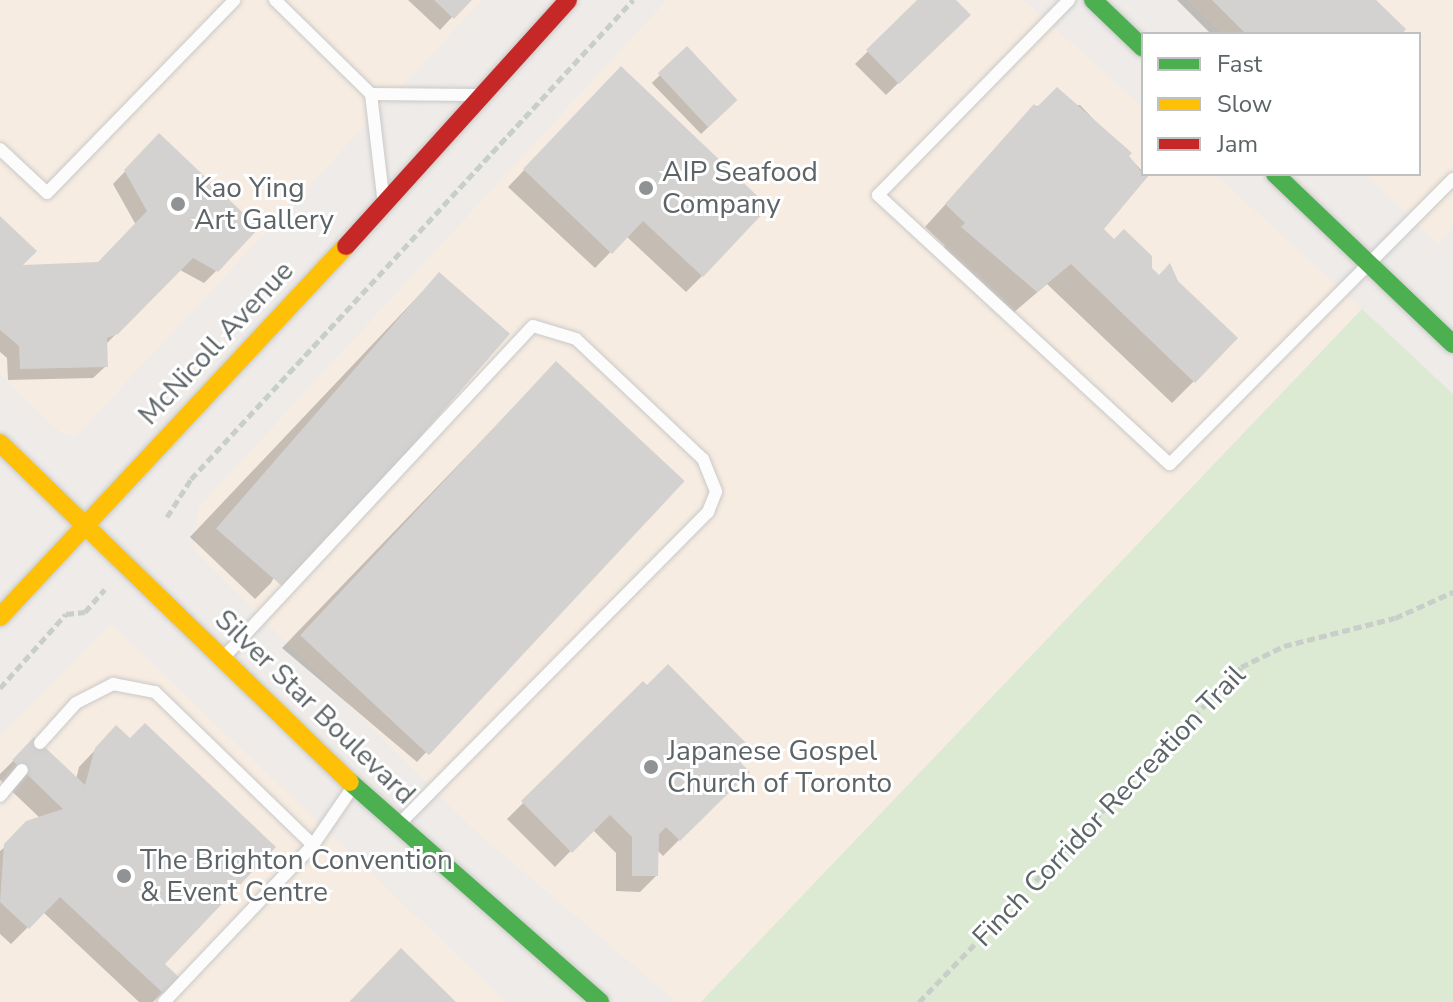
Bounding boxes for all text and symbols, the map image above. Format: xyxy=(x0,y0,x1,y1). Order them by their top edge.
legend xyxy=(1141,32,1421,176)
text: Fast xyxy=(1217,48,1262,80)
text: Slow xyxy=(1217,88,1272,120)
text: Jam xyxy=(1217,128,1258,160)
place label: AIP Seafood Company xyxy=(662,155,818,221)
place label: Kao Ying Art Gallery xyxy=(194,171,334,237)
marker: AIP Seafood Company xyxy=(637,179,655,197)
marker: Kao Ying Art Gallery xyxy=(169,195,187,213)
street label: McNicoll Avenue xyxy=(132,254,300,432)
street label: Silver Star Boulevard xyxy=(208,603,422,811)
street label: Finch Corridor Recreation Trail xyxy=(966,658,1252,954)
place label: Japanese Gospel Church of Toronto xyxy=(667,734,892,800)
marker: Japanese Gospel Church of Toronto xyxy=(642,758,660,776)
place label: The Brighton Convention & Event Centre xyxy=(140,843,453,909)
marker: The Brighton Convention & Event Centre xyxy=(115,867,133,885)

